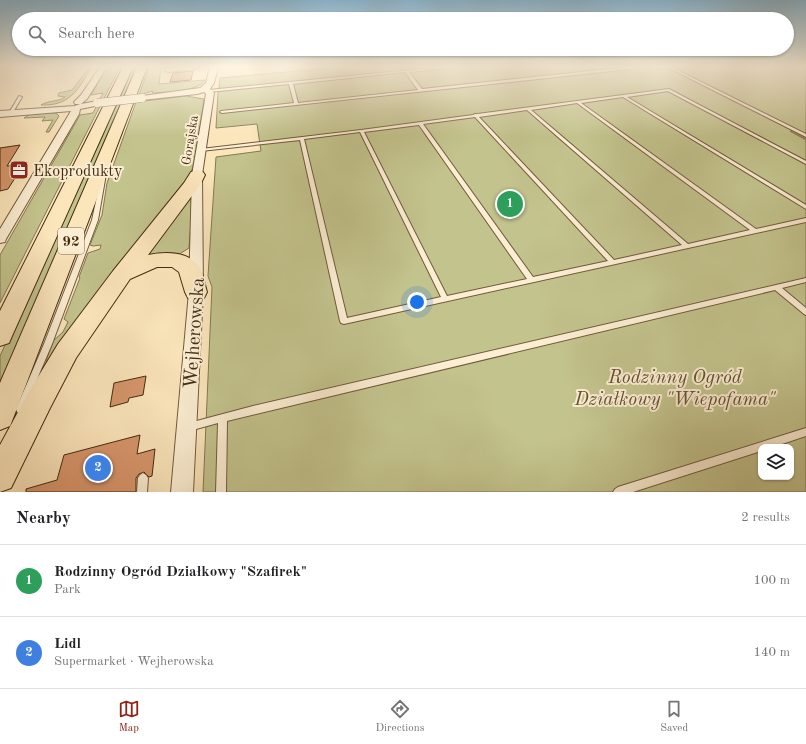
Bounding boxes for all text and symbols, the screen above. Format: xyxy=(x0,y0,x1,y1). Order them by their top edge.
search box xyxy=(12,12,794,56)
icon: search xyxy=(26,23,48,45)
text: Search here xyxy=(58,27,135,42)
street label: Gorajska xyxy=(180,114,201,166)
office icon: Ekoprodukty xyxy=(8,159,30,181)
place label: Ekoprodukty xyxy=(33,164,123,180)
pin: 1 xyxy=(497,189,523,219)
road number: 92 xyxy=(58,228,84,254)
street label: Wejherowska xyxy=(182,276,209,389)
your location xyxy=(407,292,427,312)
park label: Rodzinny Ogród Działkowy "Wiepofama" xyxy=(573,369,776,410)
map controls xyxy=(758,444,794,480)
button: layers xyxy=(758,444,794,480)
pin: 2 xyxy=(85,453,111,483)
text: Nearby xyxy=(16,510,71,527)
text: 2 results xyxy=(741,511,790,524)
text: Rodzinny Ogród Działkowy "Szafirek" xyxy=(54,565,307,580)
text: 1 xyxy=(25,574,33,587)
text: 100 m xyxy=(753,574,790,587)
text: Park xyxy=(54,583,81,596)
text: Lidl xyxy=(54,637,81,652)
text: 2 xyxy=(25,646,33,659)
text: 140 m xyxy=(753,646,790,659)
text: Supermarket · Wejherowska xyxy=(54,655,214,668)
tab: Map xyxy=(118,698,140,736)
tab: Directions xyxy=(376,698,424,736)
tab: Saved xyxy=(660,698,688,736)

